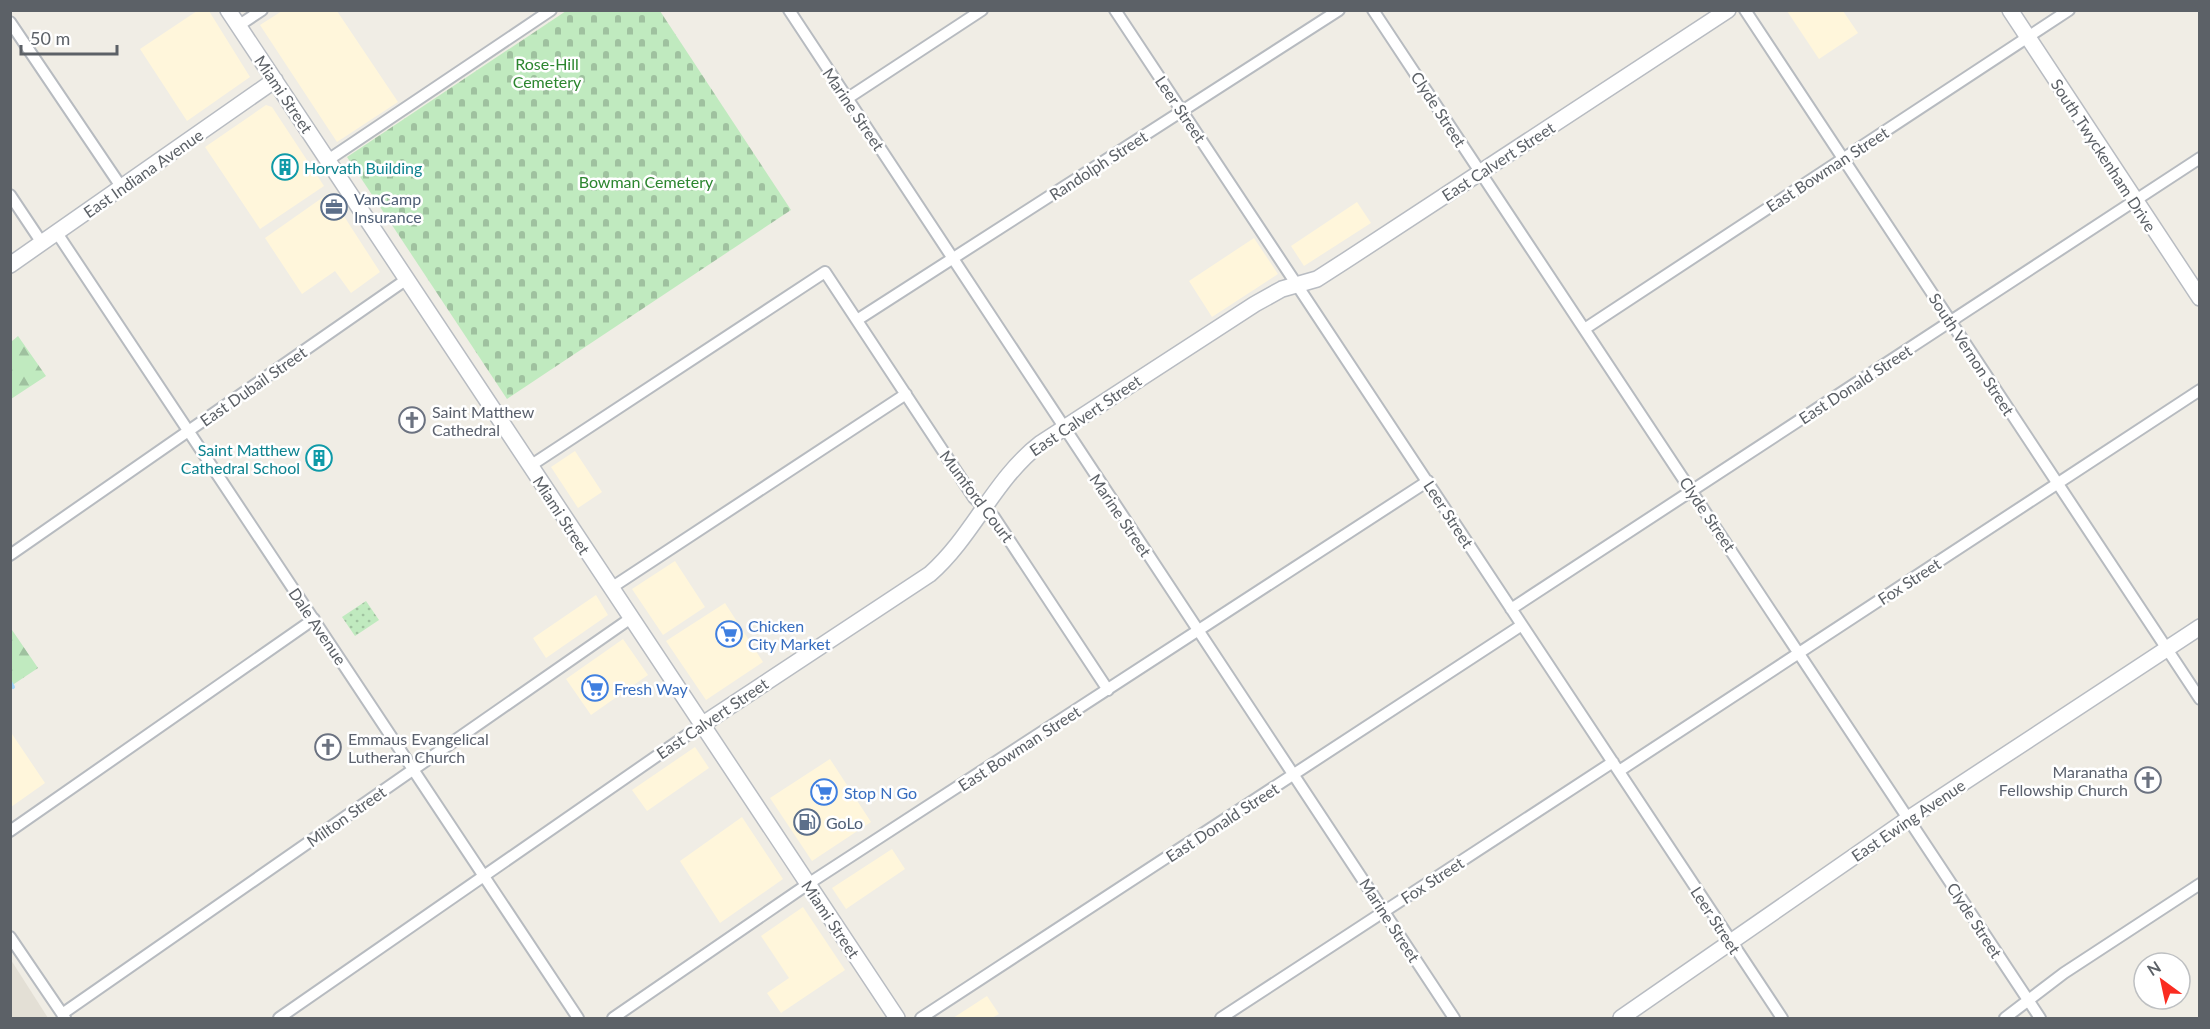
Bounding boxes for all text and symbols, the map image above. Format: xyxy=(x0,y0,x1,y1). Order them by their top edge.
scale bar xyxy=(21,18,117,56)
text: 50 m xyxy=(30,27,70,49)
street label: Miami Street xyxy=(251,51,317,137)
park label: Rose-Hill Cemetery xyxy=(513,54,582,91)
street label: Marine Street xyxy=(819,64,889,154)
street label: Clyde Street xyxy=(1408,68,1471,151)
street label: Leer Street xyxy=(1152,72,1210,146)
street label: South Twyckenham Drive xyxy=(2047,75,2161,235)
street label: East Calvert Street xyxy=(1438,117,1558,205)
street label: East Bowman Street xyxy=(1762,122,1892,216)
street label: East Indiana Avenue xyxy=(80,125,206,221)
street label: Randolph Street xyxy=(1046,126,1151,204)
building icon: Horvath Building xyxy=(270,152,300,182)
place label: Horvath Building xyxy=(304,158,422,177)
park label: Bowman Cemetery xyxy=(579,172,714,191)
place label: VanCamp Insurance xyxy=(354,189,422,226)
office icon: VanCamp Insurance xyxy=(319,192,349,222)
street label: South Vernon Street xyxy=(1925,289,2019,419)
street label: East Donald Street xyxy=(1795,340,1915,428)
street label: East Dubail Street xyxy=(196,342,310,430)
street label: East Calvert Street xyxy=(1026,370,1145,459)
place label: Saint Matthew Cathedral xyxy=(432,402,535,439)
church icon: Saint Matthew Cathedral xyxy=(397,405,427,435)
place label: Saint Matthew Cathedral School xyxy=(181,440,300,477)
building icon: Saint Matthew Cathedral School xyxy=(304,443,334,473)
street label: Mumford Court xyxy=(936,446,1018,546)
street label: Marine Street xyxy=(1086,470,1156,560)
street label: Miami Street xyxy=(530,472,595,558)
street label: Clyde Street xyxy=(1676,473,1740,555)
street label: Leer Street xyxy=(1420,477,1478,551)
street label: Fox Street xyxy=(1874,553,1944,608)
street label: Dale Avenue xyxy=(285,584,351,668)
place label: Chicken City Market xyxy=(748,616,831,653)
supermarket icon: Chicken City Market xyxy=(714,619,744,649)
supermarket icon: Fresh Way xyxy=(580,673,610,703)
street label: East Calvert Street xyxy=(653,673,772,762)
place label: Fresh Way xyxy=(614,679,688,698)
street label: East Bowman Street xyxy=(954,701,1084,795)
place label: Emmaus Evangelical Lutheran Church xyxy=(348,729,489,766)
church icon: Emmaus Evangelical Lutheran Church xyxy=(313,732,343,762)
place label: Maranatha Fellowship Church xyxy=(1999,762,2128,799)
church icon: Maranatha Fellowship Church xyxy=(2133,765,2163,795)
street label: East Ewing Avenue xyxy=(1848,775,1968,865)
supermarket icon: Stop N Go xyxy=(809,777,839,807)
street label: East Donald Street xyxy=(1162,778,1282,866)
street label: Milton Street xyxy=(303,782,389,850)
place label: Stop N Go xyxy=(844,783,917,802)
fuel station icon: GoLo xyxy=(792,807,822,837)
place label: GoLo xyxy=(826,813,863,832)
street label: Fox Street xyxy=(1397,852,1467,907)
street label: Marine Street xyxy=(1356,875,1424,966)
street label: Miami Street xyxy=(798,876,864,962)
street label: Clyde Street xyxy=(1944,879,2007,962)
street label: Leer Street xyxy=(1687,883,1745,957)
north arrow xyxy=(2132,951,2192,1011)
text: N xyxy=(2143,957,2164,979)

